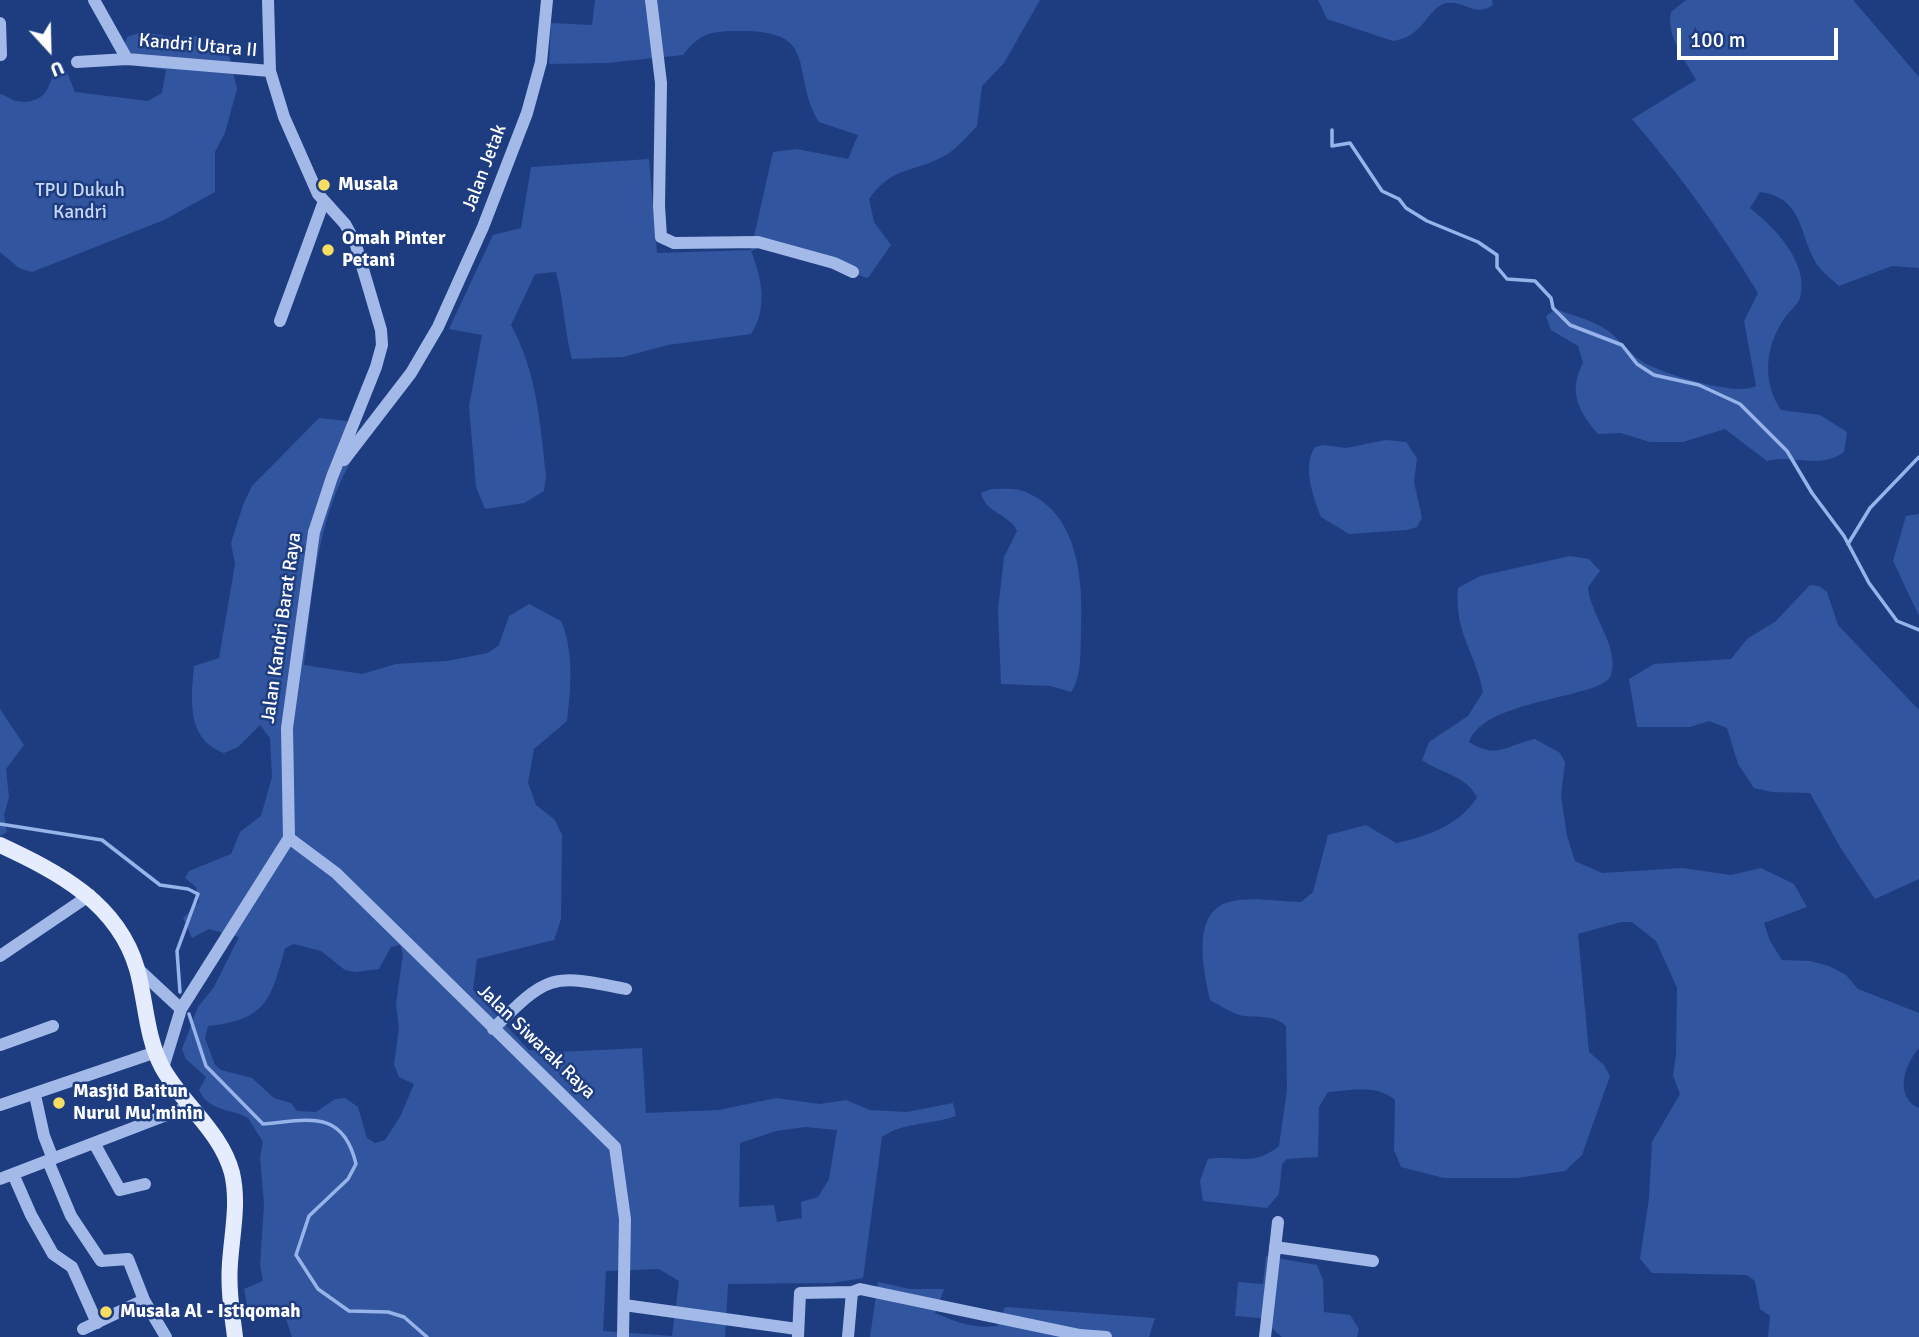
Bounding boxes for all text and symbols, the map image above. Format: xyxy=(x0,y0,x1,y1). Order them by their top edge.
north arrow xyxy=(14,14,84,84)
scale bar xyxy=(1681,14,1842,58)
text: 100 m xyxy=(1690,27,1745,53)
street label: Kandri Utara II xyxy=(138,29,258,63)
text: U xyxy=(46,55,67,82)
street label: Jalan Jetak xyxy=(458,121,512,215)
place label: Musala xyxy=(338,174,398,196)
marker: Musala xyxy=(316,177,332,193)
park label: TPU Dukuh Kandri xyxy=(35,180,125,224)
place label: Omah Pinter Petani xyxy=(342,228,445,272)
marker: Omah Pinter Petani xyxy=(320,242,336,258)
street label: Jalan Kandri Barat Raya xyxy=(257,531,307,725)
street label: Jalan Siwarak Raya xyxy=(472,980,600,1104)
place label: Masjid Baitun Nurul Mu'minin xyxy=(73,1081,203,1125)
marker: Masjid Baitun Nurul Mu'minin xyxy=(51,1095,67,1111)
place label: Musala Al - Istiqomah xyxy=(120,1301,301,1323)
marker: Musala Al - Istiqomah xyxy=(98,1304,114,1320)

